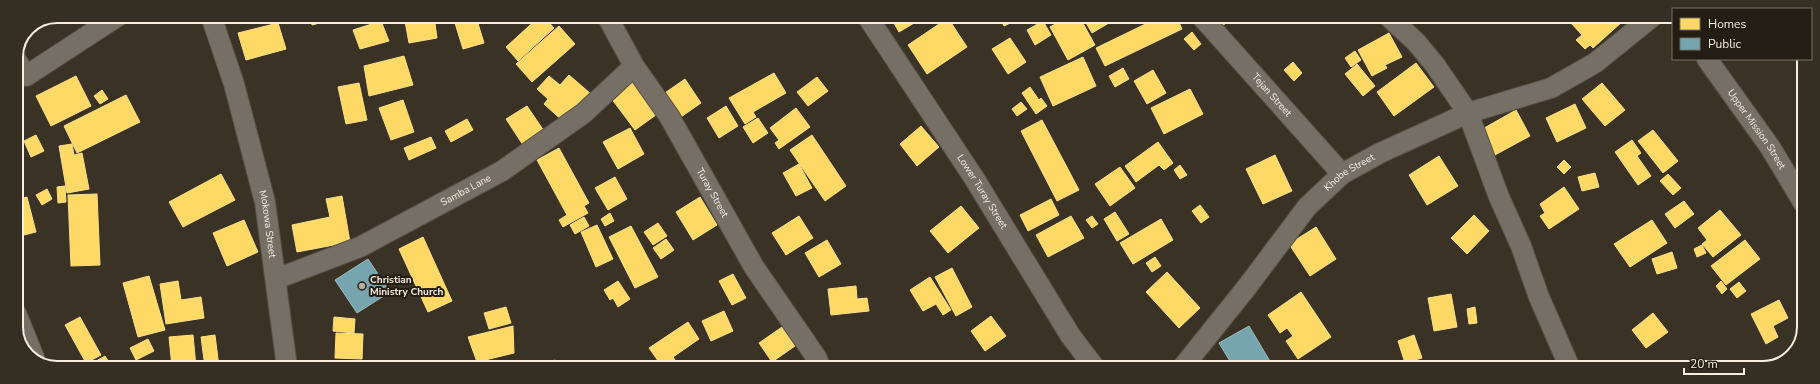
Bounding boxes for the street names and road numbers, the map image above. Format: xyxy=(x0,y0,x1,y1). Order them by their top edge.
street label: Tejan Street xyxy=(1248,70,1295,120)
street label: Upper Mission Street xyxy=(1724,86,1789,172)
street label: Khobe Street xyxy=(1321,150,1378,194)
street label: Lower Turay Street xyxy=(953,152,1011,232)
street label: Turay Street xyxy=(693,166,732,221)
street label: Samba Lane xyxy=(438,171,494,210)
street label: Mokowa Street xyxy=(255,189,279,259)

